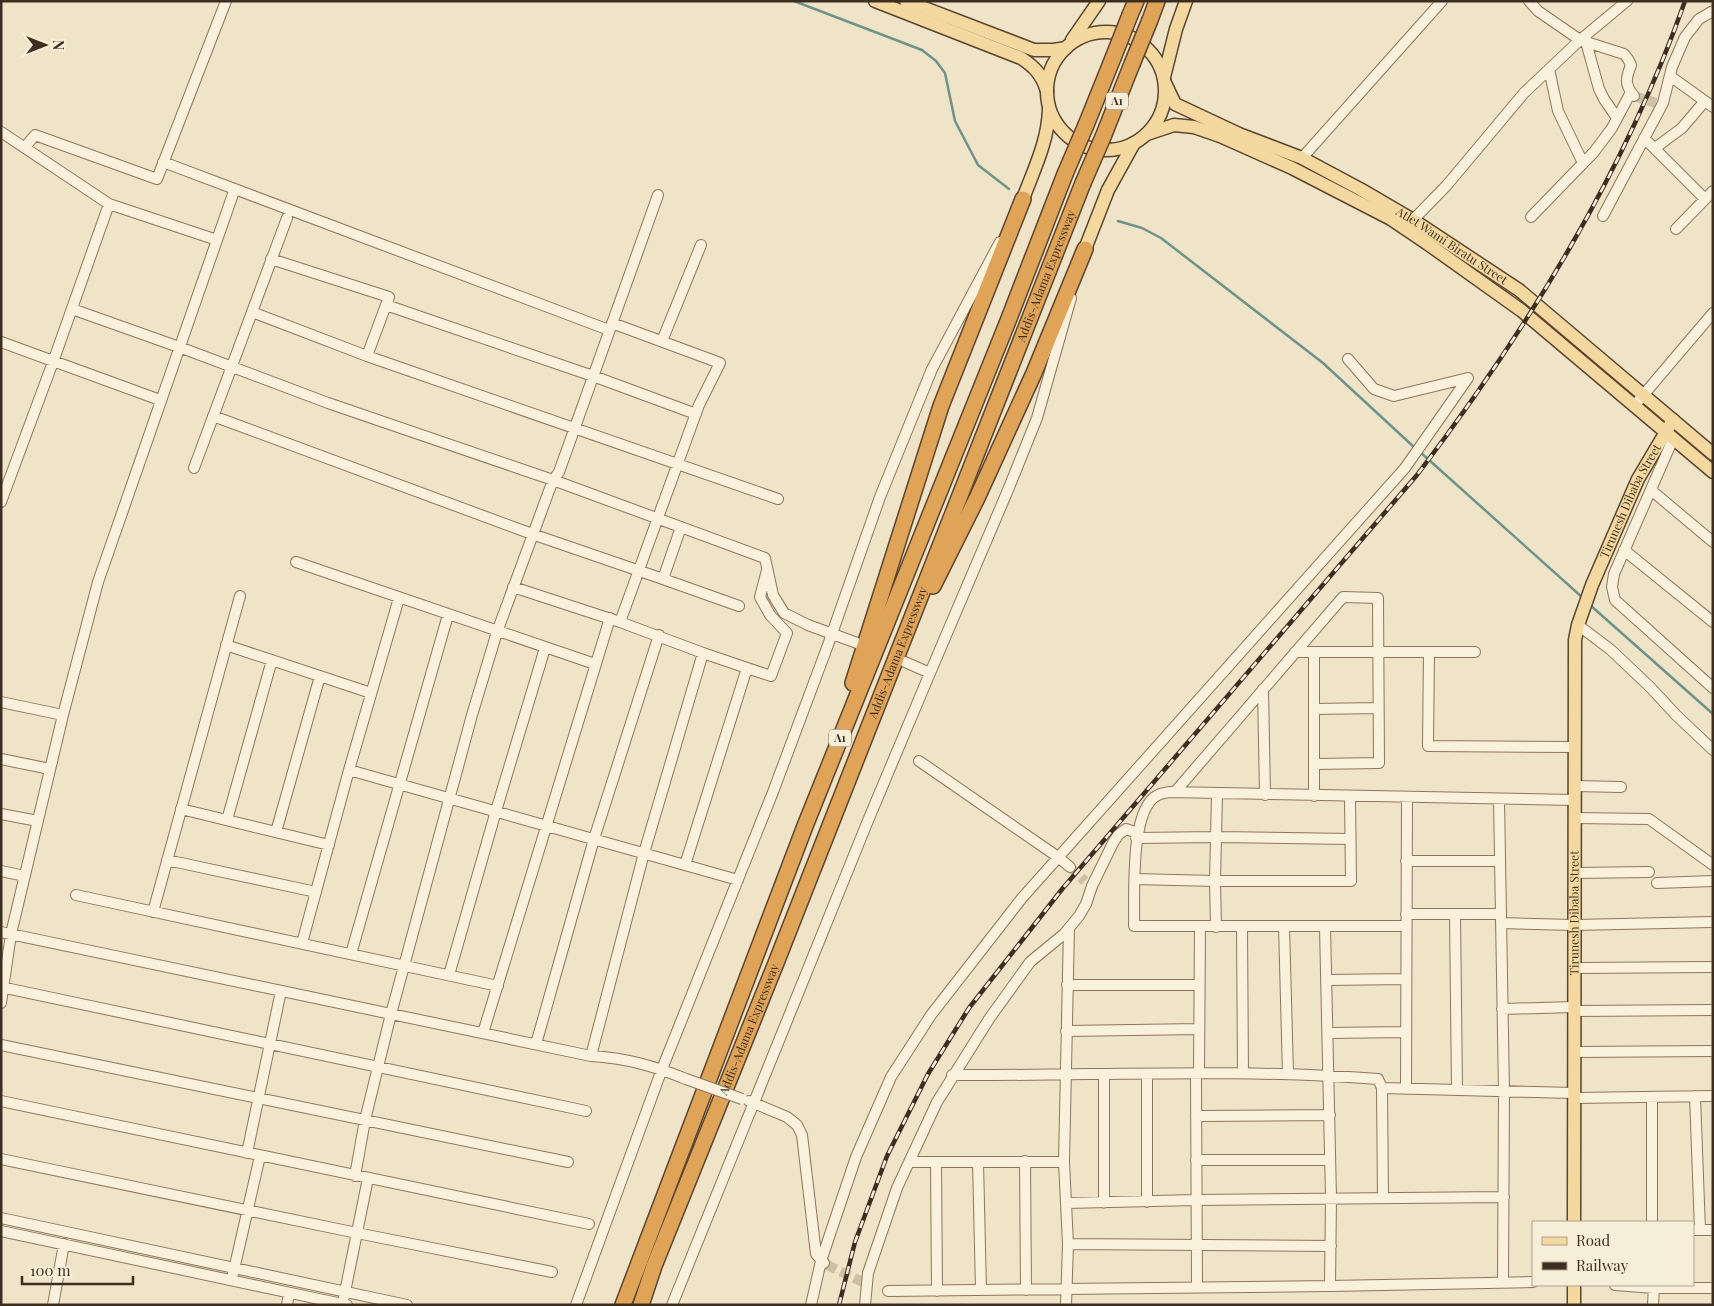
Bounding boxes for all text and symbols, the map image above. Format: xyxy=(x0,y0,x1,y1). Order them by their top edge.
north arrow xyxy=(20,20,70,70)
text: N xyxy=(49,40,68,50)
road number: A1 xyxy=(1106,92,1128,110)
street label: Atlet Wami Biratu Street xyxy=(1393,202,1512,288)
street label: Addis-Adama Expressway xyxy=(1012,208,1079,345)
street label: Tirunesh Dibaba Street xyxy=(1596,440,1664,560)
street label: Addis-Adama Expressway xyxy=(864,584,930,722)
road number: A1 xyxy=(829,730,851,746)
street label: Tirunesh Dibaba Street xyxy=(1565,850,1582,975)
street label: Addis-Adama Expressway xyxy=(714,961,782,1098)
legend xyxy=(1532,1221,1694,1286)
text: Road xyxy=(1576,1230,1610,1250)
scale bar xyxy=(22,1254,134,1286)
text: Railway xyxy=(1576,1255,1629,1275)
text: 100 m xyxy=(30,1260,71,1280)

